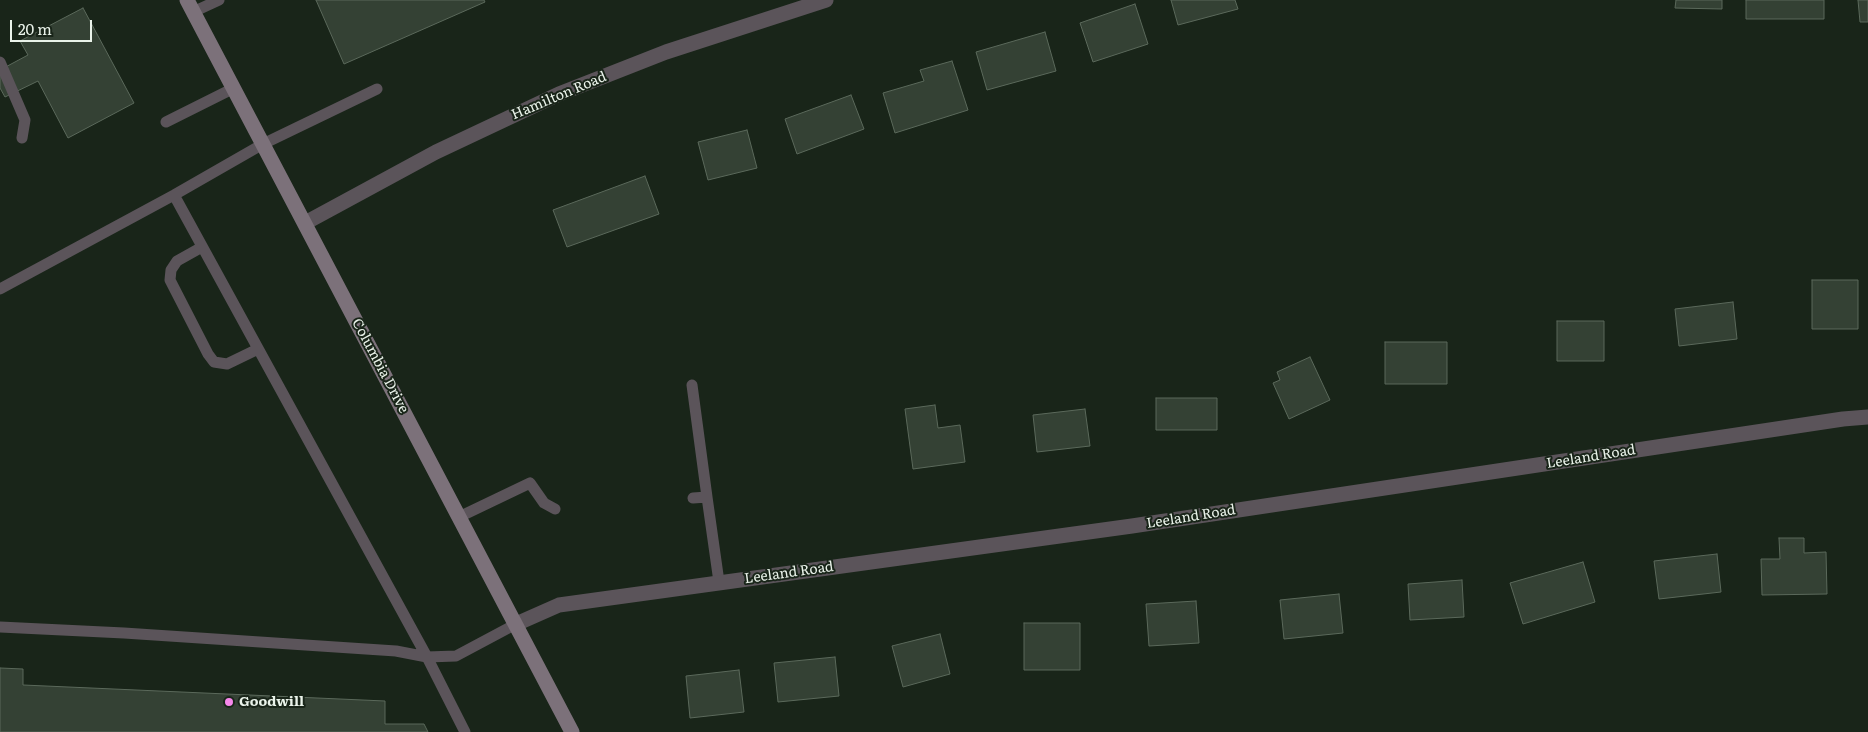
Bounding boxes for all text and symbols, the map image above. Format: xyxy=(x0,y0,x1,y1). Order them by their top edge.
scale bar xyxy=(12,10,95,42)
text: 20 m xyxy=(18,17,52,40)
street label: Hamilton Road xyxy=(509,68,609,124)
street label: Columbia Drive xyxy=(348,316,412,416)
street label: Leeland Road xyxy=(1545,442,1637,472)
street label: Leeland Road xyxy=(1145,502,1237,532)
street label: Leeland Road xyxy=(743,558,835,588)
place label: Goodwill xyxy=(239,694,304,710)
marker: Goodwill xyxy=(223,696,235,708)

